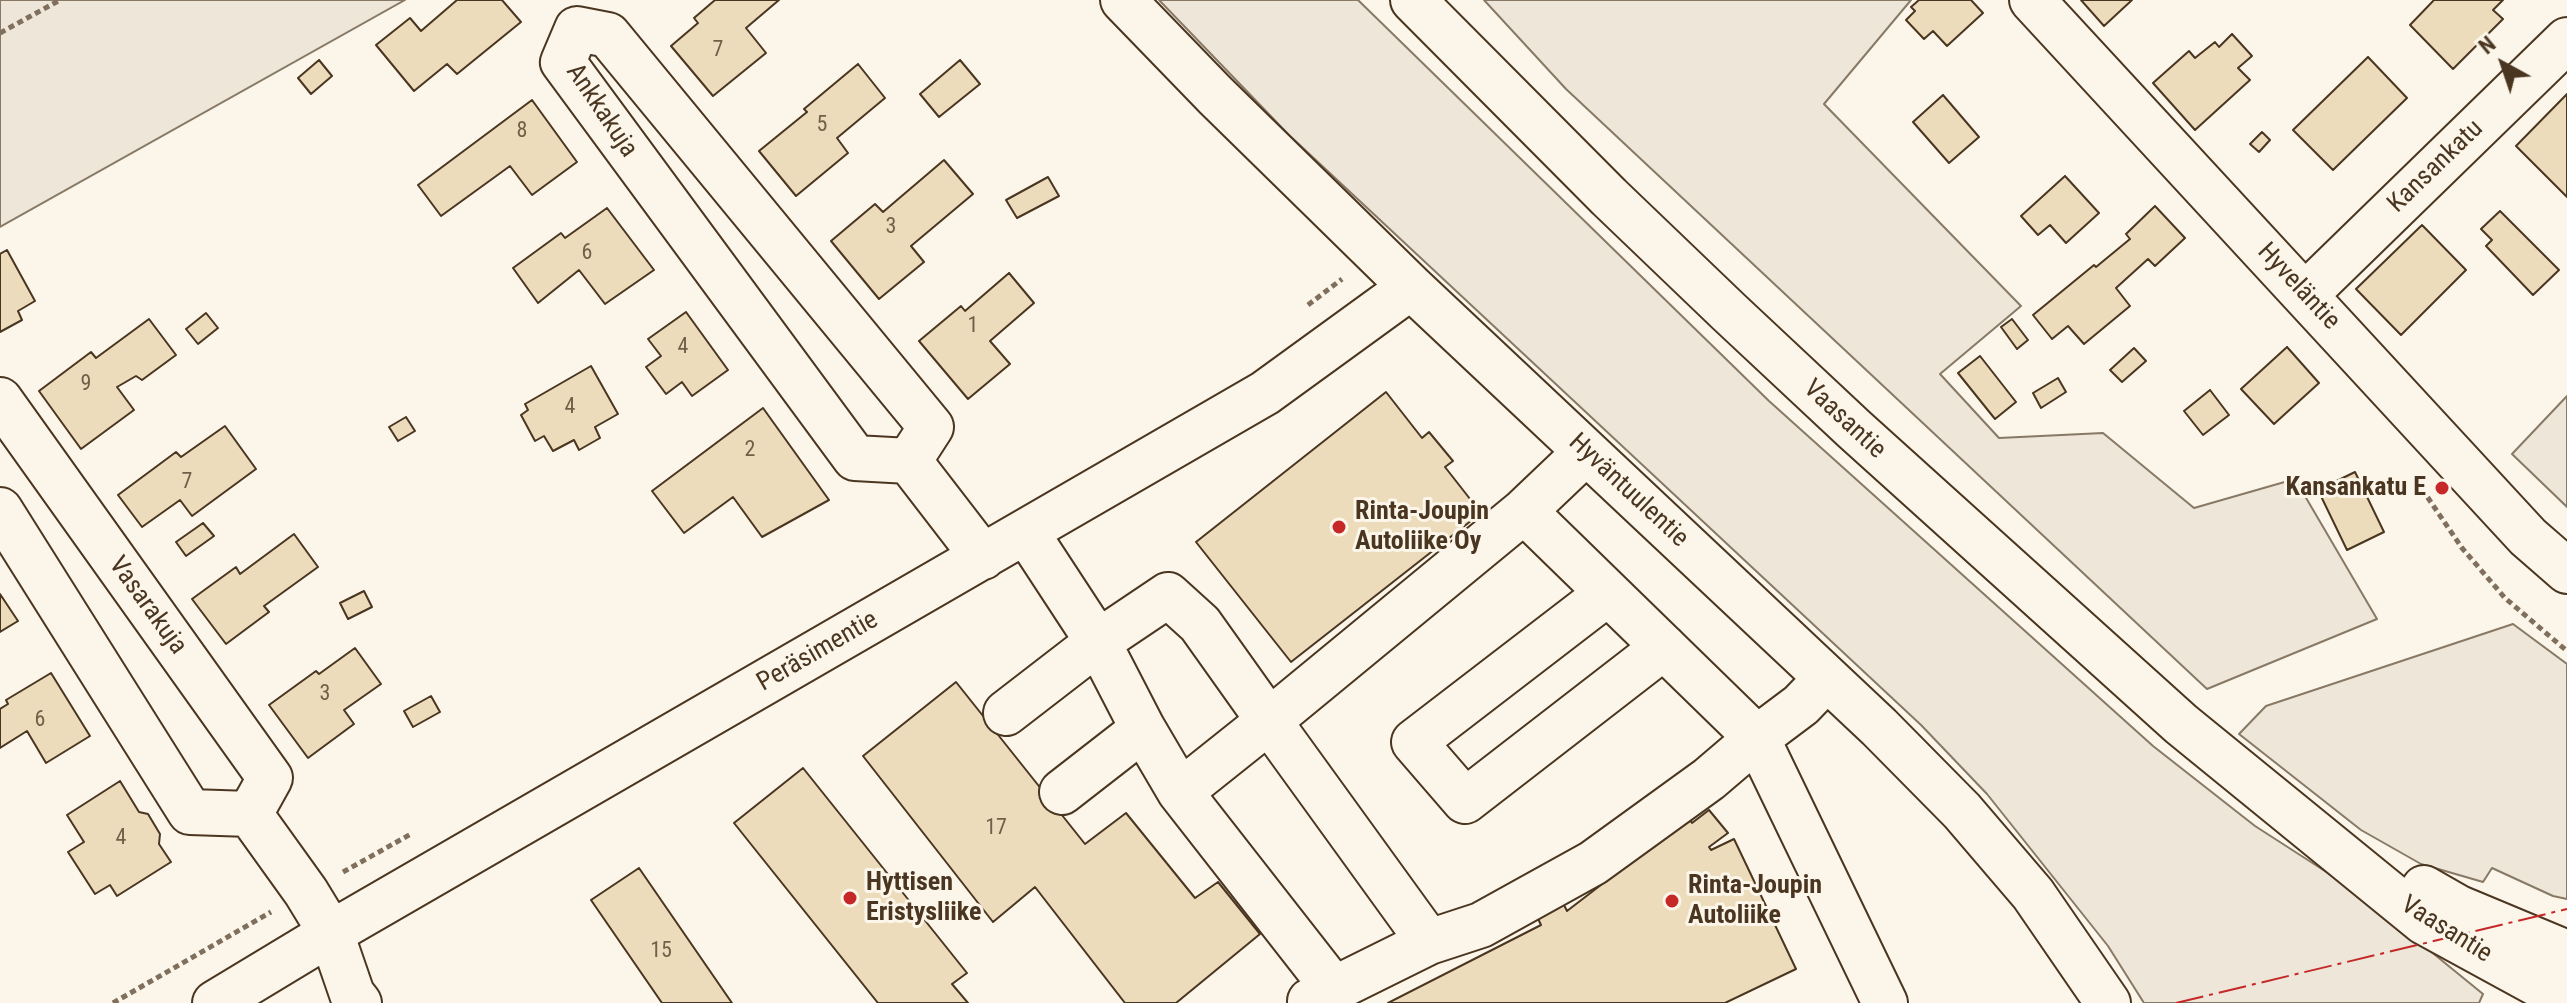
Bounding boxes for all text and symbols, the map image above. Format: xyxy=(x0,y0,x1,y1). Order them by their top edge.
north arrow xyxy=(2463,24,2543,104)
text: N xyxy=(2474,31,2500,59)
house number: 7 xyxy=(713,37,723,63)
street label: Ankkakuja xyxy=(558,58,644,164)
house number: 5 xyxy=(817,112,827,138)
street label: Kansankatu xyxy=(2382,114,2490,220)
house number: 8 xyxy=(517,118,527,144)
house number: 3 xyxy=(886,214,896,240)
street label: Hyveläntie xyxy=(2250,237,2346,337)
house number: 6 xyxy=(582,240,592,266)
house number: 1 xyxy=(968,313,978,339)
house number: 4 xyxy=(678,334,688,360)
house number: 9 xyxy=(81,371,91,397)
street label: Vaasantie xyxy=(1796,374,1892,466)
house number: 4 xyxy=(565,394,575,420)
street label: Hyväntuulentie xyxy=(1562,428,1694,554)
house number: 2 xyxy=(745,437,755,463)
house number: 7 xyxy=(182,469,192,495)
place label: Kansankatu E xyxy=(2286,472,2426,504)
marker: Kansankatu E xyxy=(2433,479,2451,497)
place label: Rinta-Joupin Autoliike Oy xyxy=(1355,496,1489,558)
marker: Rinta-Joupin Autoliike Oy xyxy=(1330,518,1348,536)
street label: Vasarakuja xyxy=(101,551,193,661)
street label: Peräsimentie xyxy=(752,605,884,699)
house number: 3 xyxy=(320,681,330,707)
house number: 6 xyxy=(35,707,45,733)
house number: 17 xyxy=(985,815,1007,841)
house number: 4 xyxy=(116,825,126,851)
place label: Hyttisen Eristysliike xyxy=(866,867,981,928)
place label: Rinta-Joupin Autoliike xyxy=(1688,870,1822,932)
marker: Hyttisen Eristysliike xyxy=(841,889,859,907)
street label: Vaasantie xyxy=(2395,890,2497,970)
marker: Rinta-Joupin Autoliike xyxy=(1663,892,1681,910)
house number: 15 xyxy=(650,938,672,964)

